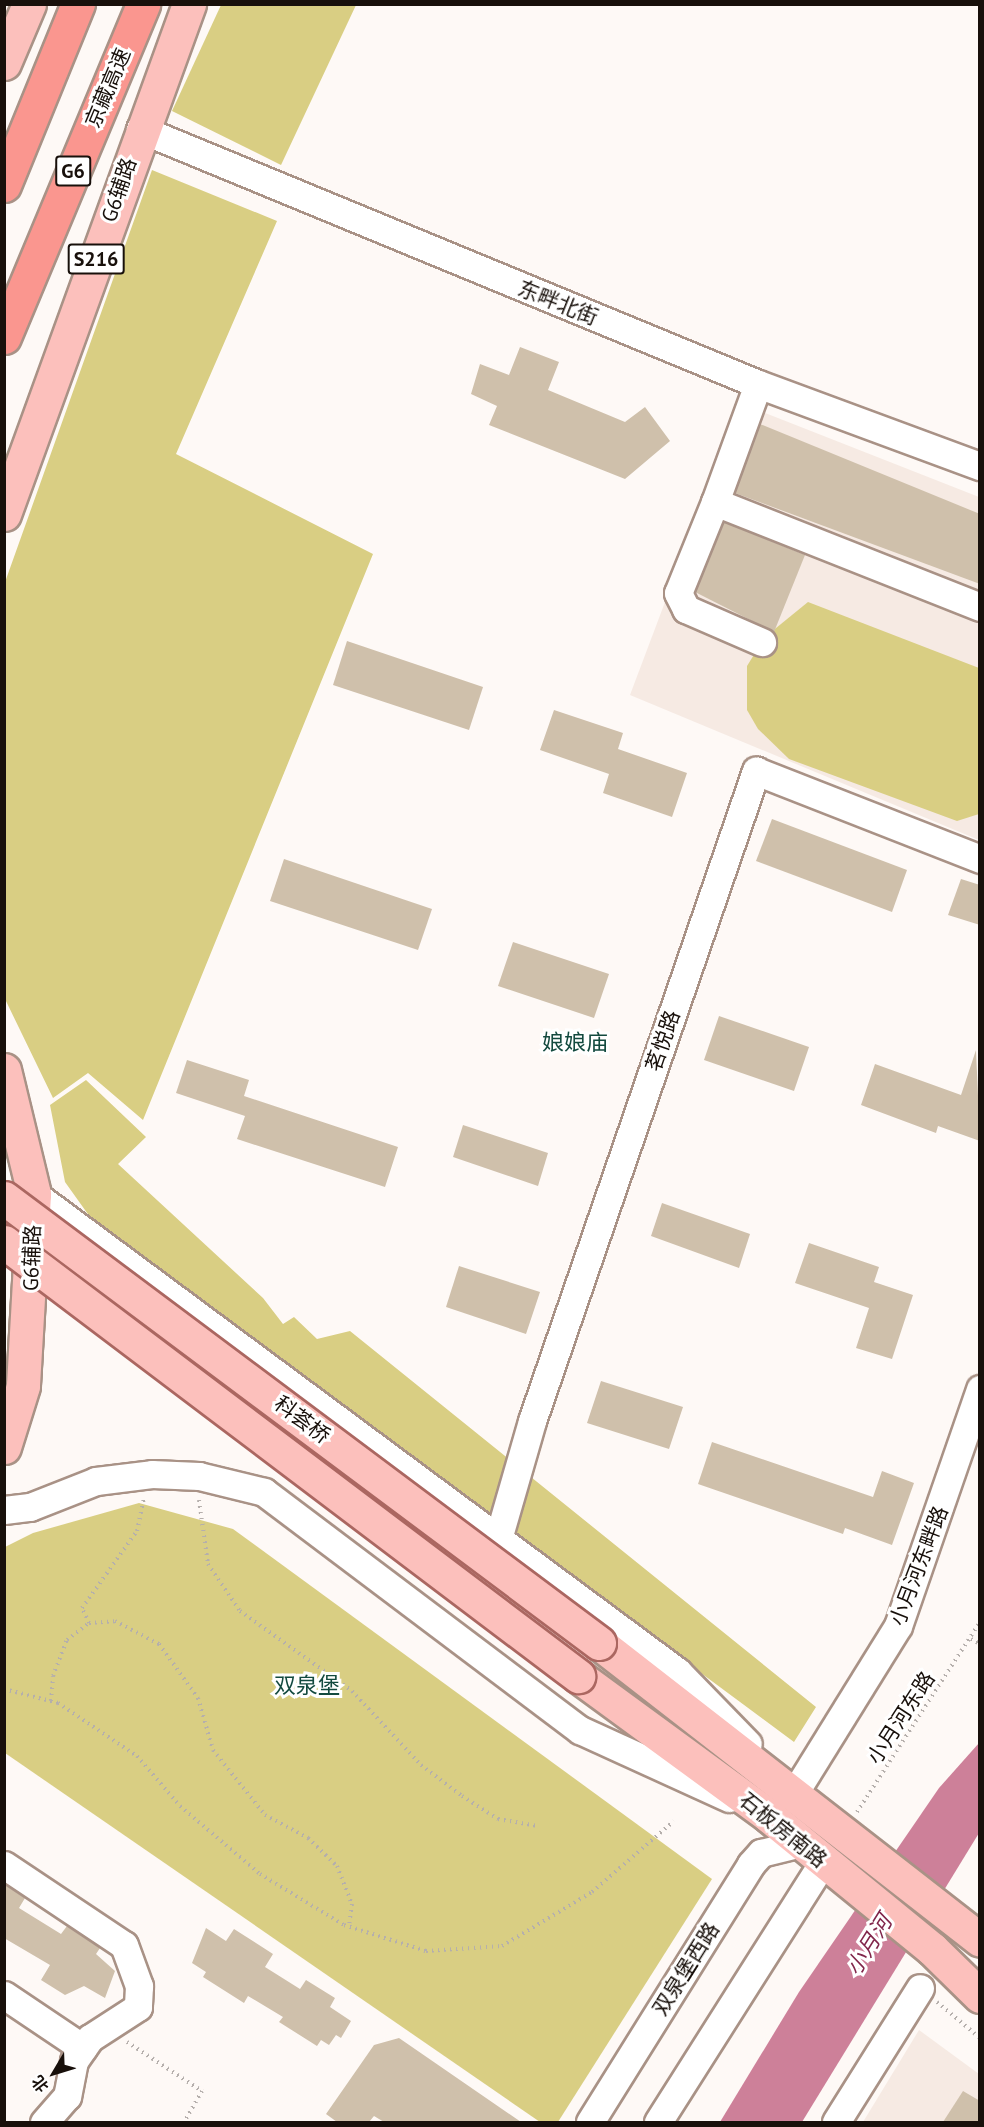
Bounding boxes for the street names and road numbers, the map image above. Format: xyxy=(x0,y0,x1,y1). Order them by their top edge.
street label: 京藏高速 xyxy=(80,44,136,132)
road number: G6 xyxy=(55,154,91,188)
street label: G6辅路 xyxy=(96,155,142,225)
road number: S216 xyxy=(68,242,124,276)
street label: 东畔北街 xyxy=(514,276,602,330)
street label: 茗悦路 xyxy=(641,1007,685,1075)
street label: G6辅路 xyxy=(18,1224,46,1292)
street label: 科荟桥 xyxy=(269,1391,335,1449)
street label: 小月河东畔路 xyxy=(885,1503,953,1629)
street label: 小月河东路 xyxy=(862,1667,940,1769)
street label: 石板房南路 xyxy=(734,1787,832,1873)
street label: 双泉堡西路 xyxy=(647,1918,725,2020)

